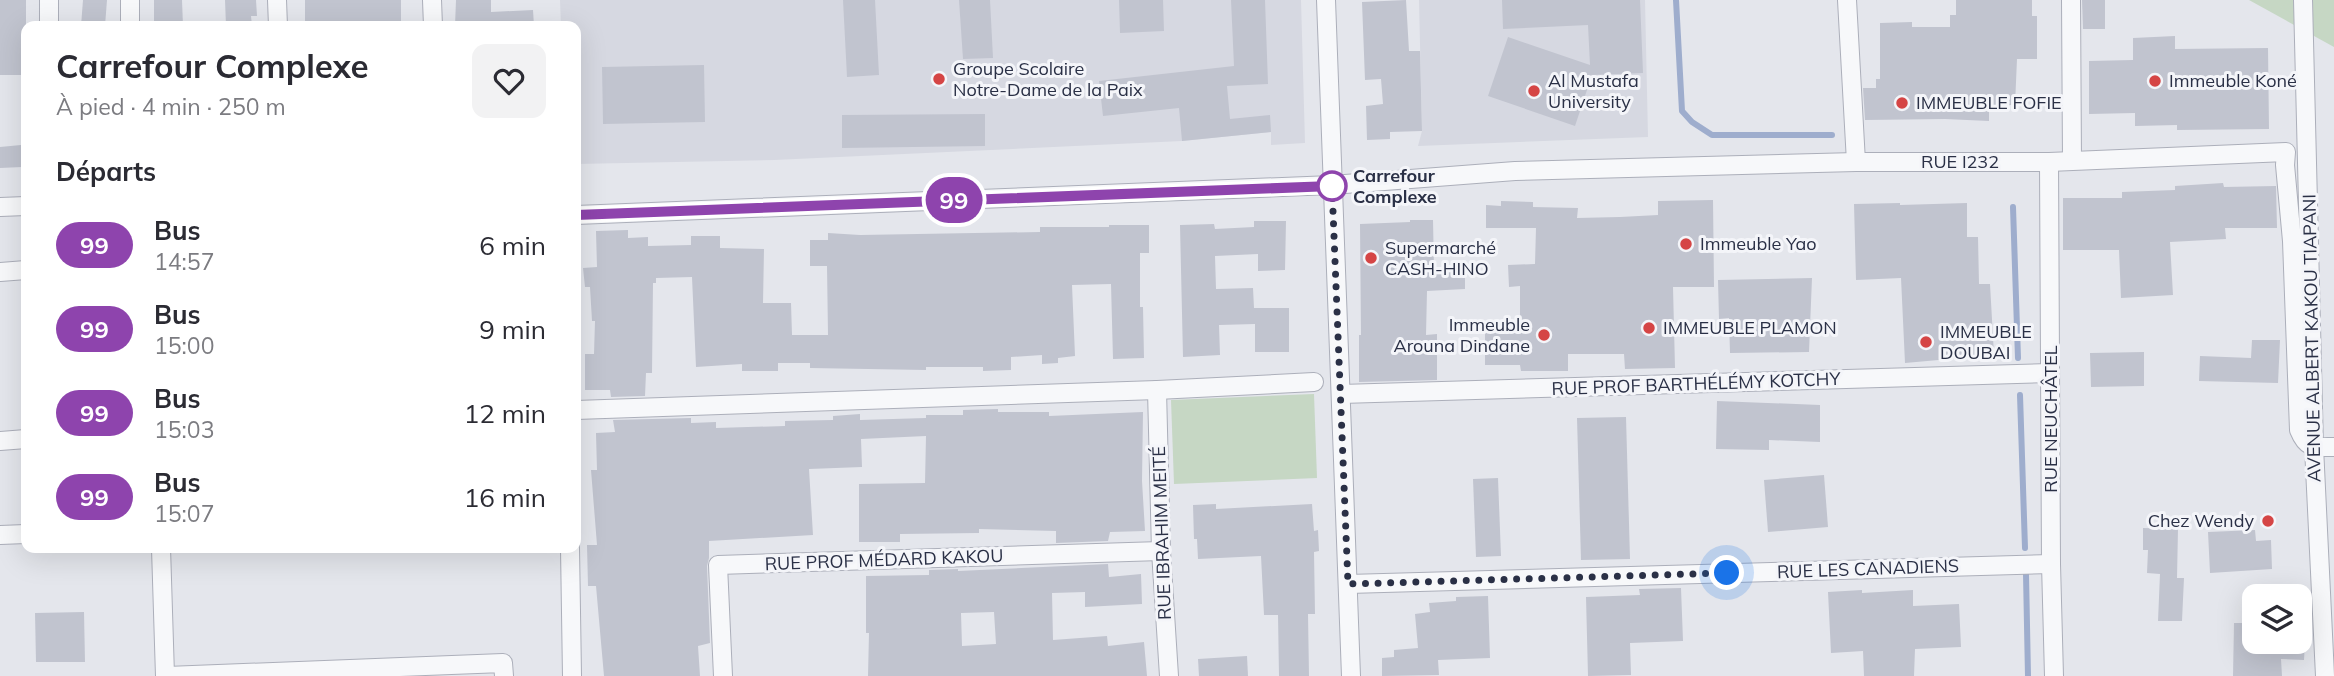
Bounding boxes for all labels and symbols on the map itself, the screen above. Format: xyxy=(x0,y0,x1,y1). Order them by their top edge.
place label: Groupe Scolaire Notre-Dame de la Paix xyxy=(953,57,1143,101)
place label: Al Mustafa University xyxy=(1548,69,1639,113)
place label: Immeuble Koné xyxy=(2169,69,2297,92)
marker: Groupe Scolaire Notre-Dame de la Paix xyxy=(931,71,947,87)
marker: Immeuble Koné xyxy=(2147,73,2163,89)
marker: Al Mustafa University xyxy=(1526,83,1542,99)
place label: IMMEUBLE FOFIE xyxy=(1916,91,2062,114)
marker: IMMEUBLE FOFIE xyxy=(1894,95,1910,111)
street label: RUE I232 xyxy=(1921,150,1999,173)
place label: Carrefour Complexe xyxy=(1353,164,1437,208)
marker: Carrefour Complexe xyxy=(1317,171,1347,201)
line badge: 99 xyxy=(922,177,986,223)
street label: AVENUE ALBERT KAKOU TIAPANI xyxy=(2297,194,2326,482)
place label: Immeuble Yao xyxy=(1700,232,1817,255)
place label: Supermarché CASH-HINO xyxy=(1385,236,1496,280)
marker: Immeuble Yao xyxy=(1678,236,1694,252)
marker: Supermarché CASH-HINO xyxy=(1363,250,1379,266)
place label: Immeuble Arouna Dindane xyxy=(1393,313,1530,357)
place label: IMMEUBLE PLAMON xyxy=(1663,316,1837,339)
marker: IMMEUBLE PLAMON xyxy=(1641,320,1657,336)
place label: IMMEUBLE DOUBAI xyxy=(1940,320,2032,364)
marker: Immeuble Arouna Dindane xyxy=(1536,327,1552,343)
marker: IMMEUBLE DOUBAI xyxy=(1918,334,1934,350)
street label: RUE NEUCHÂTEL xyxy=(2039,345,2062,493)
street label: RUE PROF BARTHÉLÉMY KOTCHY xyxy=(1551,367,1842,400)
street label: RUE IBRAHIM MEITÉ xyxy=(1147,446,1176,620)
place label: Chez Wendy xyxy=(2148,509,2254,532)
marker: Chez Wendy xyxy=(2260,513,2276,529)
street label: RUE PROF MÉDARD KAKOU xyxy=(764,544,1004,575)
street label: RUE LES CANADIENS xyxy=(1777,554,1959,583)
your location xyxy=(1709,555,1744,590)

